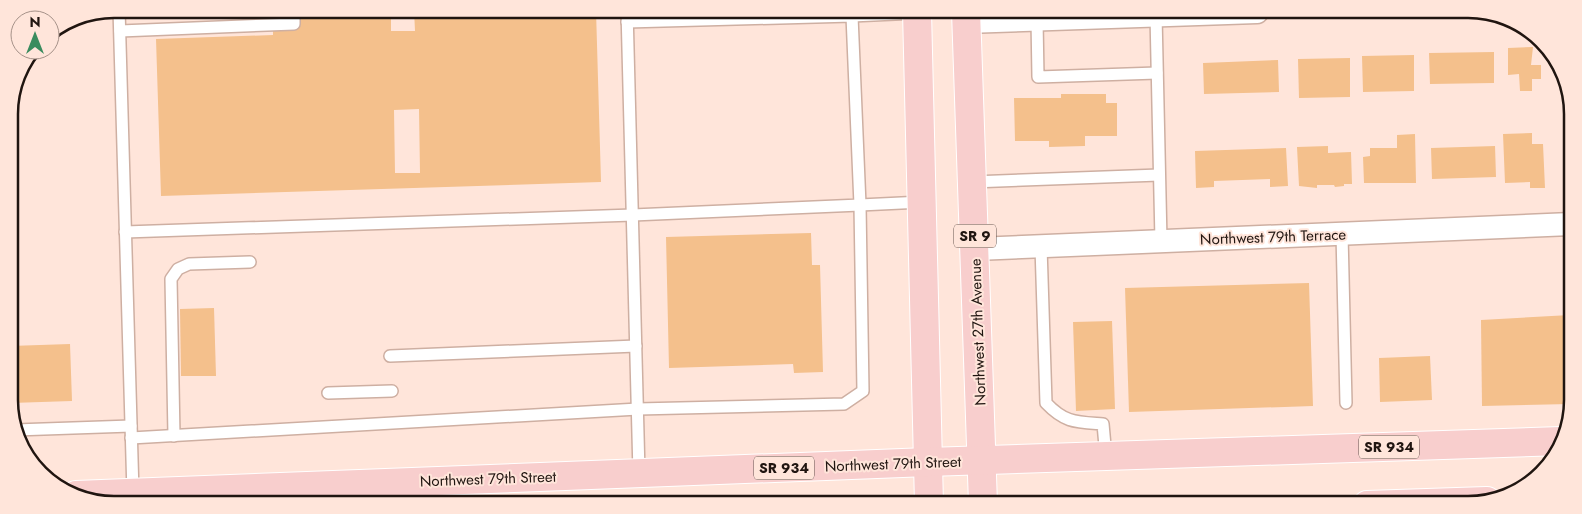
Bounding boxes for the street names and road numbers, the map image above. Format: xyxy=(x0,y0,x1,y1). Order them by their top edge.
street label: Northwest 79th Terrace xyxy=(1200,223,1347,251)
road number: SR 9 xyxy=(954,225,996,248)
street label: Northwest 27th Avenue xyxy=(964,258,992,406)
road number: SR 934 xyxy=(1359,436,1419,458)
street label: Northwest 79th Street xyxy=(824,451,962,477)
road number: SR 934 xyxy=(754,456,814,479)
street label: Northwest 79th Street xyxy=(419,466,557,492)

